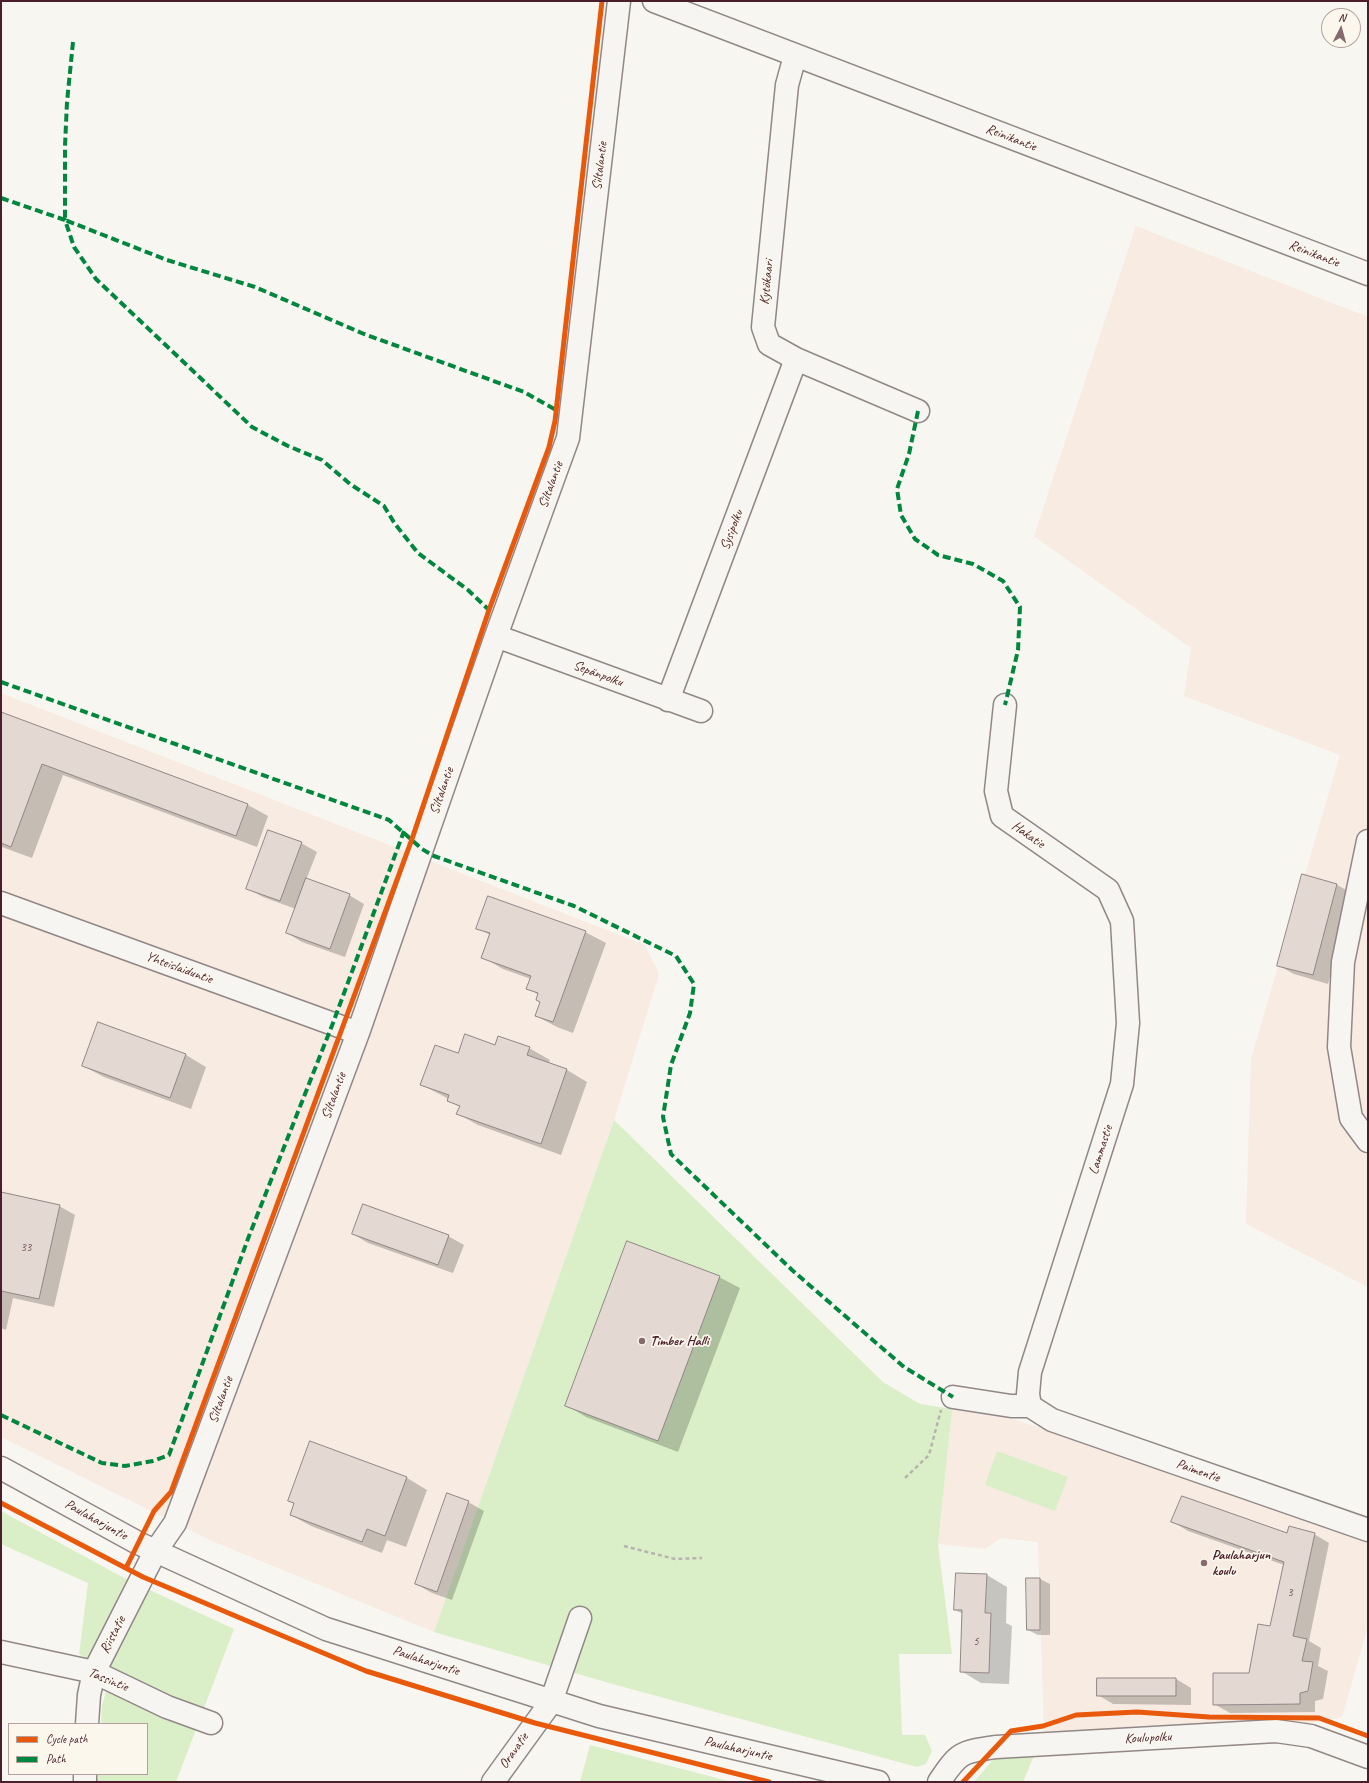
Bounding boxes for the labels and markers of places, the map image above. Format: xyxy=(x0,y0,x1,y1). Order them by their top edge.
place label: Timber Halli xyxy=(650,1333,708,1349)
marker: Timber Halli xyxy=(637,1336,647,1346)
place label: Paulaharjun koulu xyxy=(1212,1547,1270,1580)
marker: Paulaharjun koulu xyxy=(1199,1558,1209,1568)

